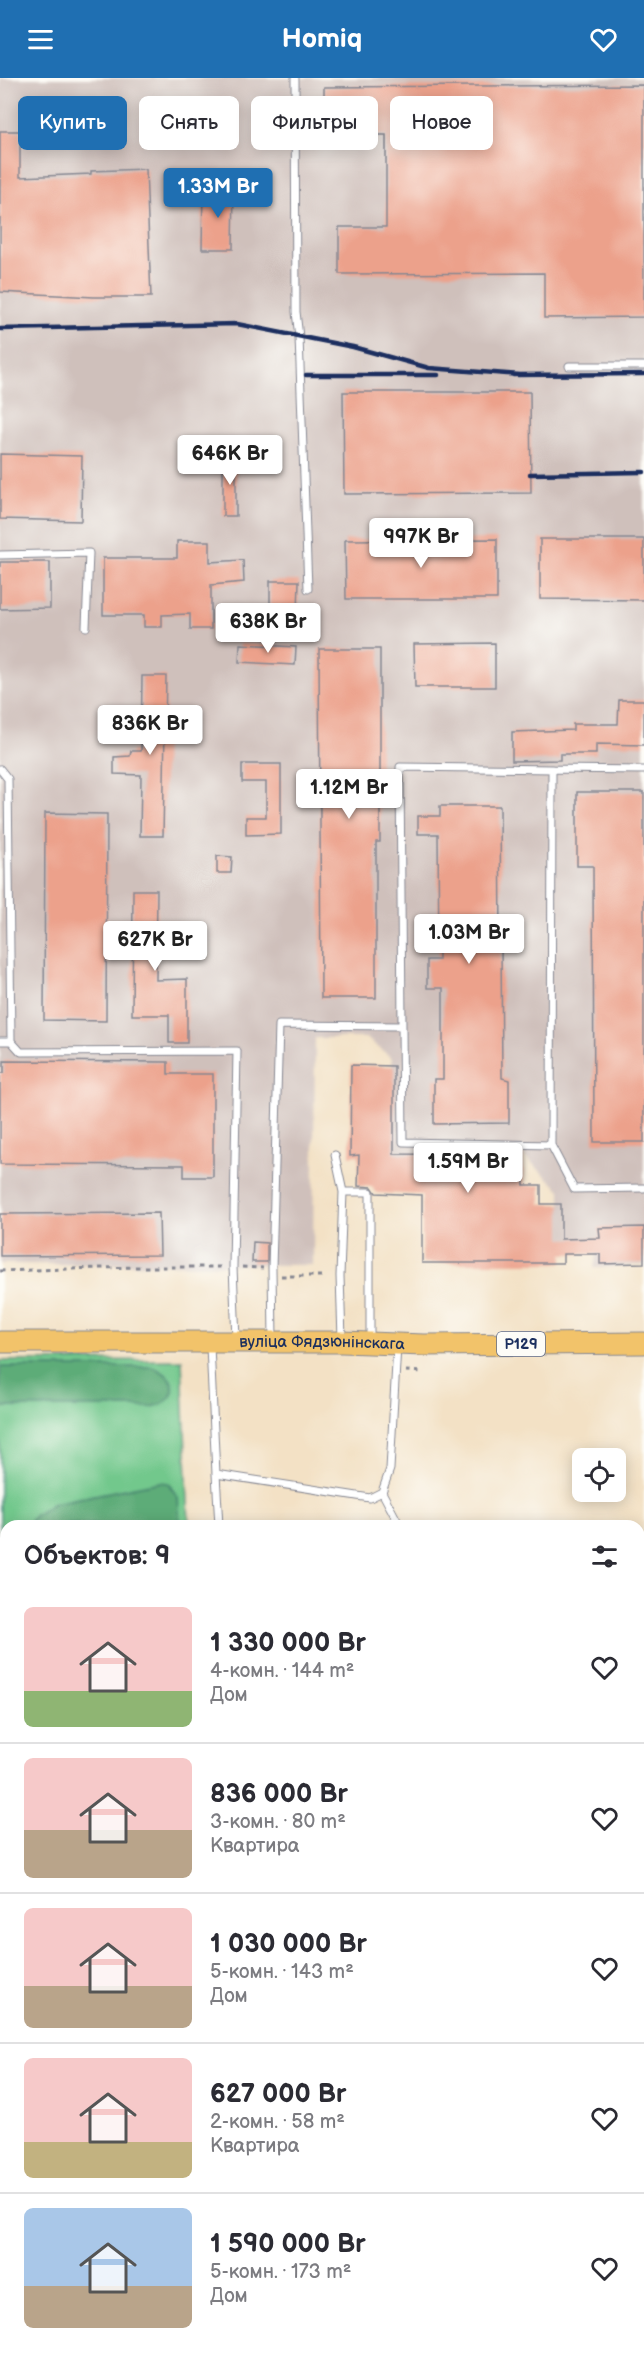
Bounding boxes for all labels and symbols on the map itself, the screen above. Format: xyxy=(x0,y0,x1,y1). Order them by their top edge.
pin: 1.33M Br xyxy=(156,168,280,219)
pin: 646K Br xyxy=(175,435,285,486)
pin: 997K Br xyxy=(366,518,476,569)
pin: 638K Br xyxy=(213,603,323,654)
pin: 836K Br xyxy=(95,705,205,756)
pin: 1.12M Br xyxy=(287,769,411,820)
pin: 1.03M Br xyxy=(407,914,531,965)
pin: 627K Br xyxy=(100,921,210,972)
pin: 1.59M Br xyxy=(406,1143,530,1194)
road number: Р129 xyxy=(497,1332,545,1356)
street label: вуліца Фядзюнінскага xyxy=(239,1333,406,1354)

